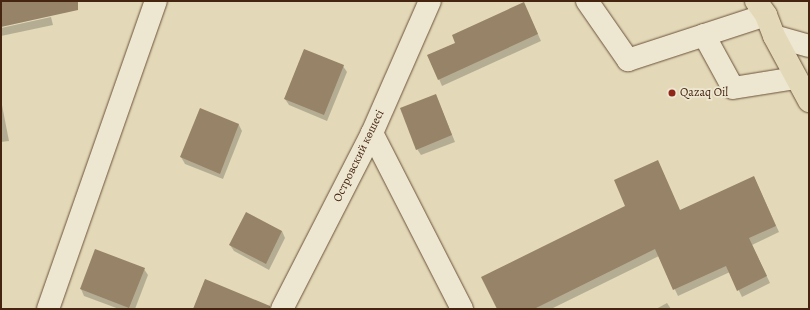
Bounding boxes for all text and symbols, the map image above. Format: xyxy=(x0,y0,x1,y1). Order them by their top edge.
place label: Qazaq Oil xyxy=(680,86,728,100)
marker: Qazaq Oil xyxy=(667,88,677,98)
street label: Островский көшесі xyxy=(330,108,388,204)

